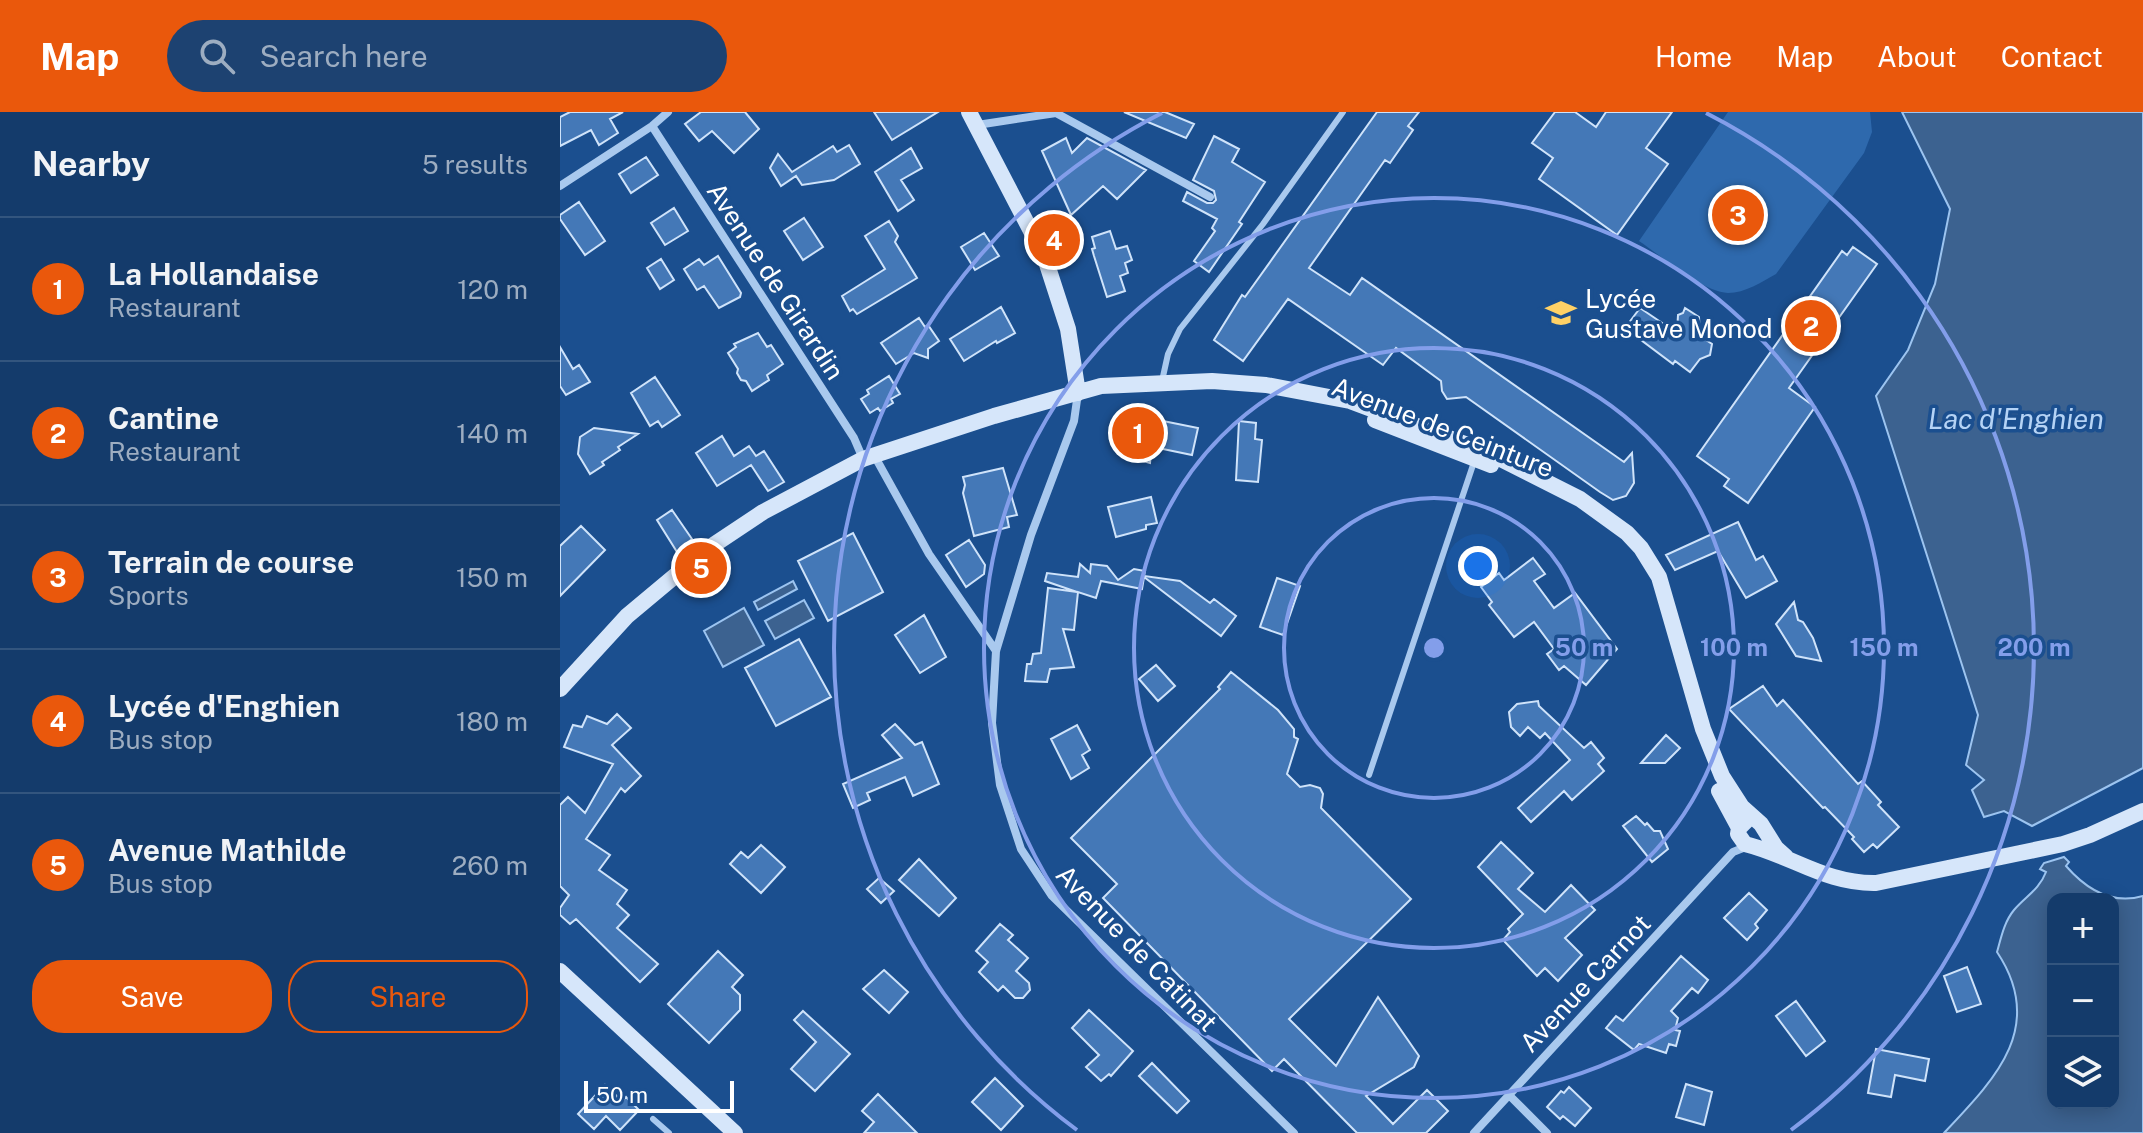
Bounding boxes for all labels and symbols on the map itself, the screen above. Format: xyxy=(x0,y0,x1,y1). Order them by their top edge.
street label: Avenue de Girardin xyxy=(701,177,851,385)
pin: 3 xyxy=(1712,185,1764,245)
pin: 4 xyxy=(1028,210,1080,270)
place label: Lycée Gustave Monod xyxy=(1585,283,1772,344)
school or university icon: Lycée Gustave Monod xyxy=(1544,296,1578,330)
pin: 2 xyxy=(1785,296,1837,356)
street label: Avenue de Ceinture xyxy=(1328,370,1558,484)
water label: Lac d'Enghien xyxy=(1928,402,2104,435)
pin: 1 xyxy=(1112,403,1164,463)
pin: 5 xyxy=(675,538,727,598)
your location xyxy=(1458,546,1498,586)
text: 50 m xyxy=(1555,633,1613,661)
text: 100 m xyxy=(1700,633,1768,661)
text: 150 m xyxy=(1850,633,1918,661)
text: 200 m xyxy=(1997,633,2071,661)
centre of rings xyxy=(1420,634,1448,662)
street label: Avenue de Catinat xyxy=(1050,859,1224,1037)
street label: Avenue Carnot xyxy=(1513,908,1657,1058)
scale bar xyxy=(584,1077,734,1113)

